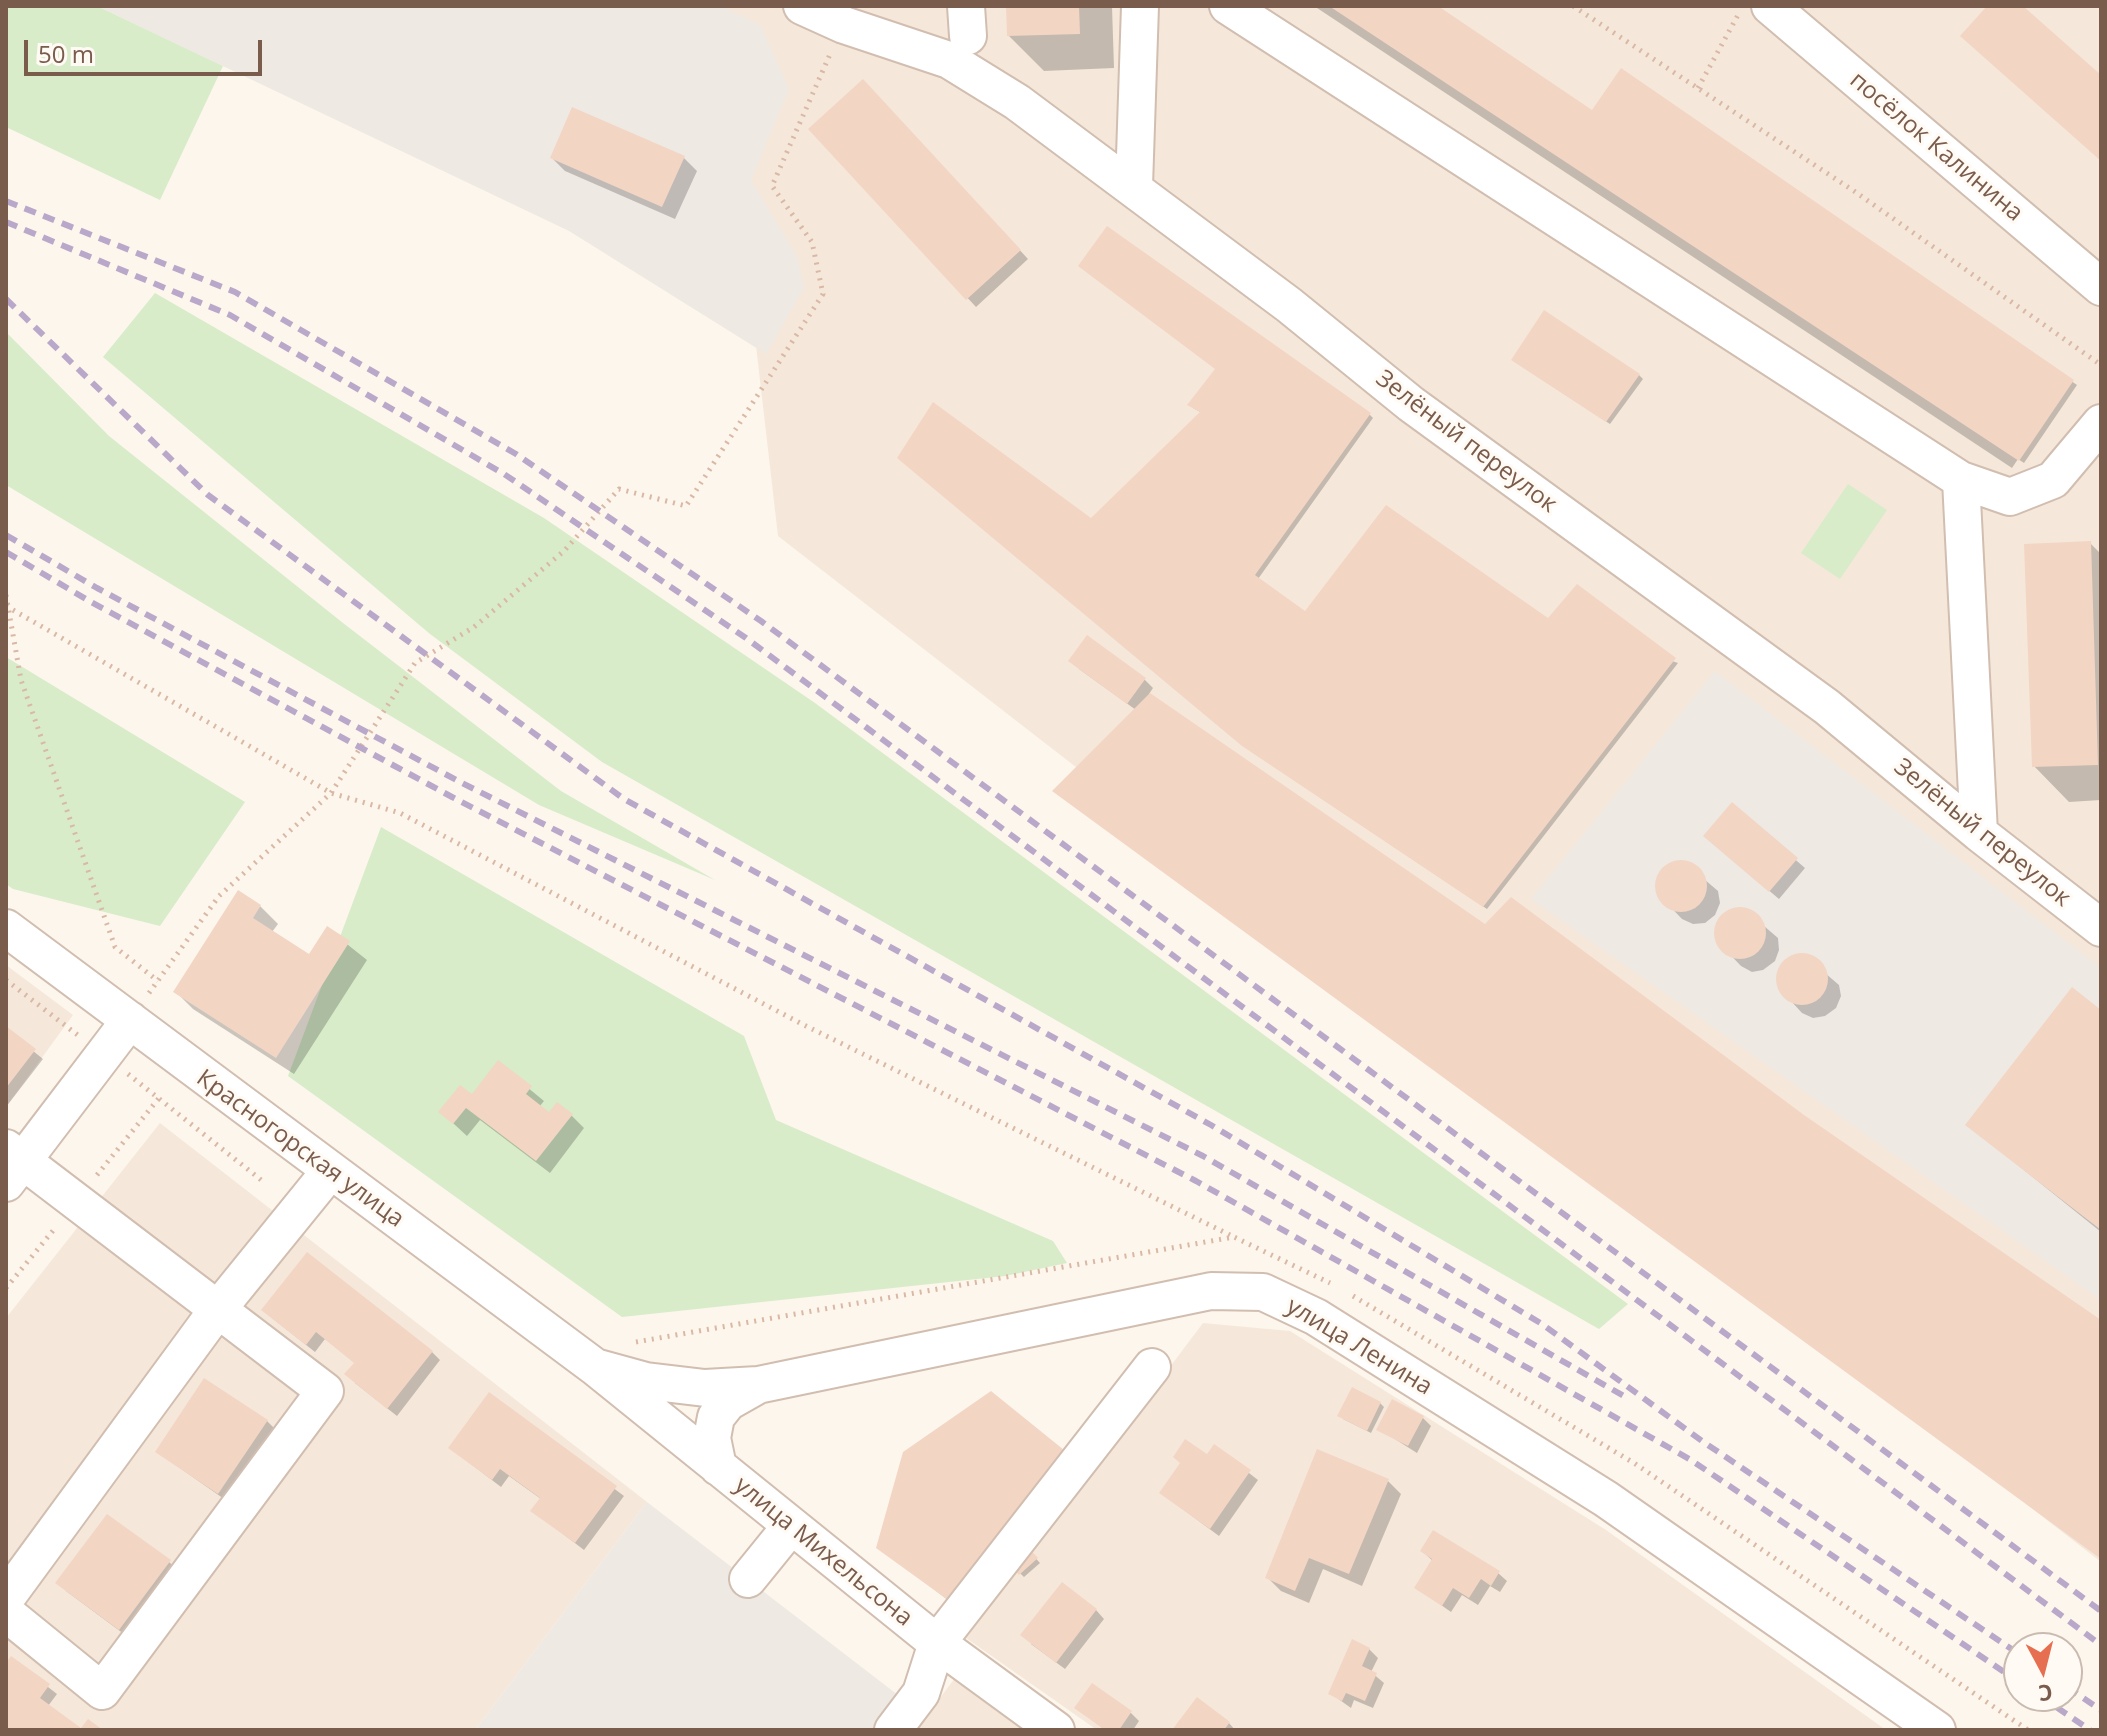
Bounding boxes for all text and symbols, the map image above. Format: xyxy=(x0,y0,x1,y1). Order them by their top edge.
scale bar xyxy=(28,24,266,74)
text: 50 m xyxy=(38,37,94,70)
street label: посёлок Калинина xyxy=(1844,66,2028,228)
street label: Зелёный переулок xyxy=(1370,365,1562,519)
street label: Зелёный переулок xyxy=(1888,753,2076,913)
street label: Красногорская улица xyxy=(191,1064,409,1234)
street label: улица Ленина xyxy=(1281,1292,1437,1402)
street label: улица Михельсона xyxy=(728,1471,918,1633)
north arrow xyxy=(2003,1632,2083,1712)
text: С xyxy=(2037,1678,2054,1710)

